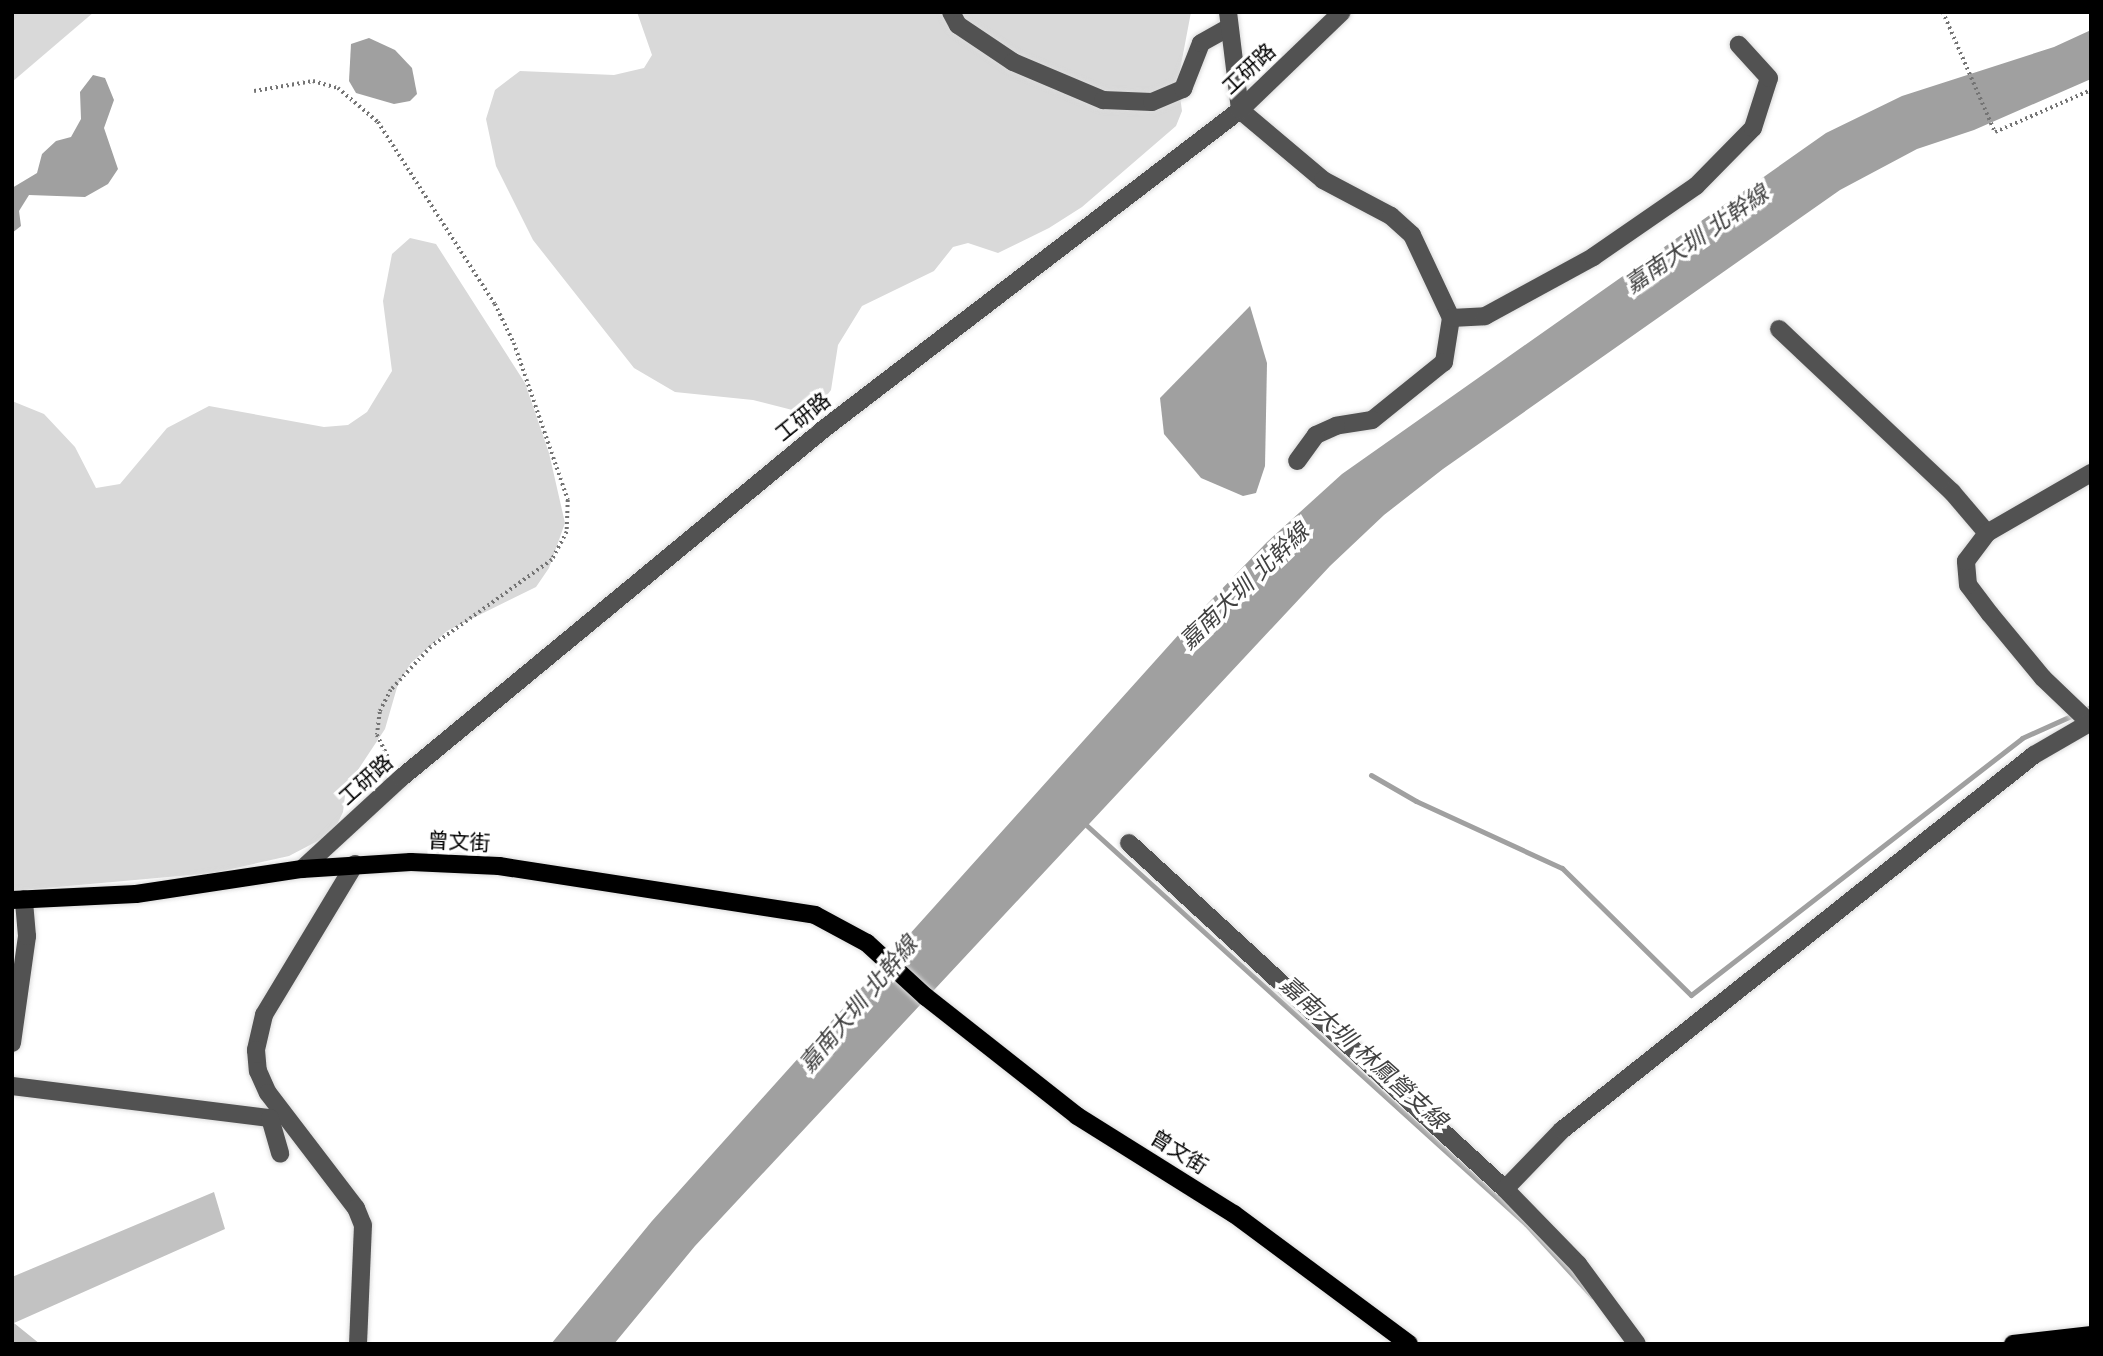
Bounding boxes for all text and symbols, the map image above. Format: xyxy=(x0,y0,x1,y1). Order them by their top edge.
street label: 工研路 xyxy=(1217,38,1281,100)
water label: 嘉南大圳 北幹線 xyxy=(1620,180,1774,300)
street label: 工研路 xyxy=(771,387,835,447)
water label: 嘉南大圳 北幹線 xyxy=(1175,518,1315,656)
street label: 工研路 xyxy=(334,750,398,810)
street label: 曾文街 xyxy=(427,828,491,856)
water label: 嘉南大圳 北幹線 xyxy=(794,932,924,1078)
water label: 嘉南大圳 林鳳營支線 xyxy=(1274,971,1452,1135)
street label: 曾文街 xyxy=(1146,1125,1212,1179)

